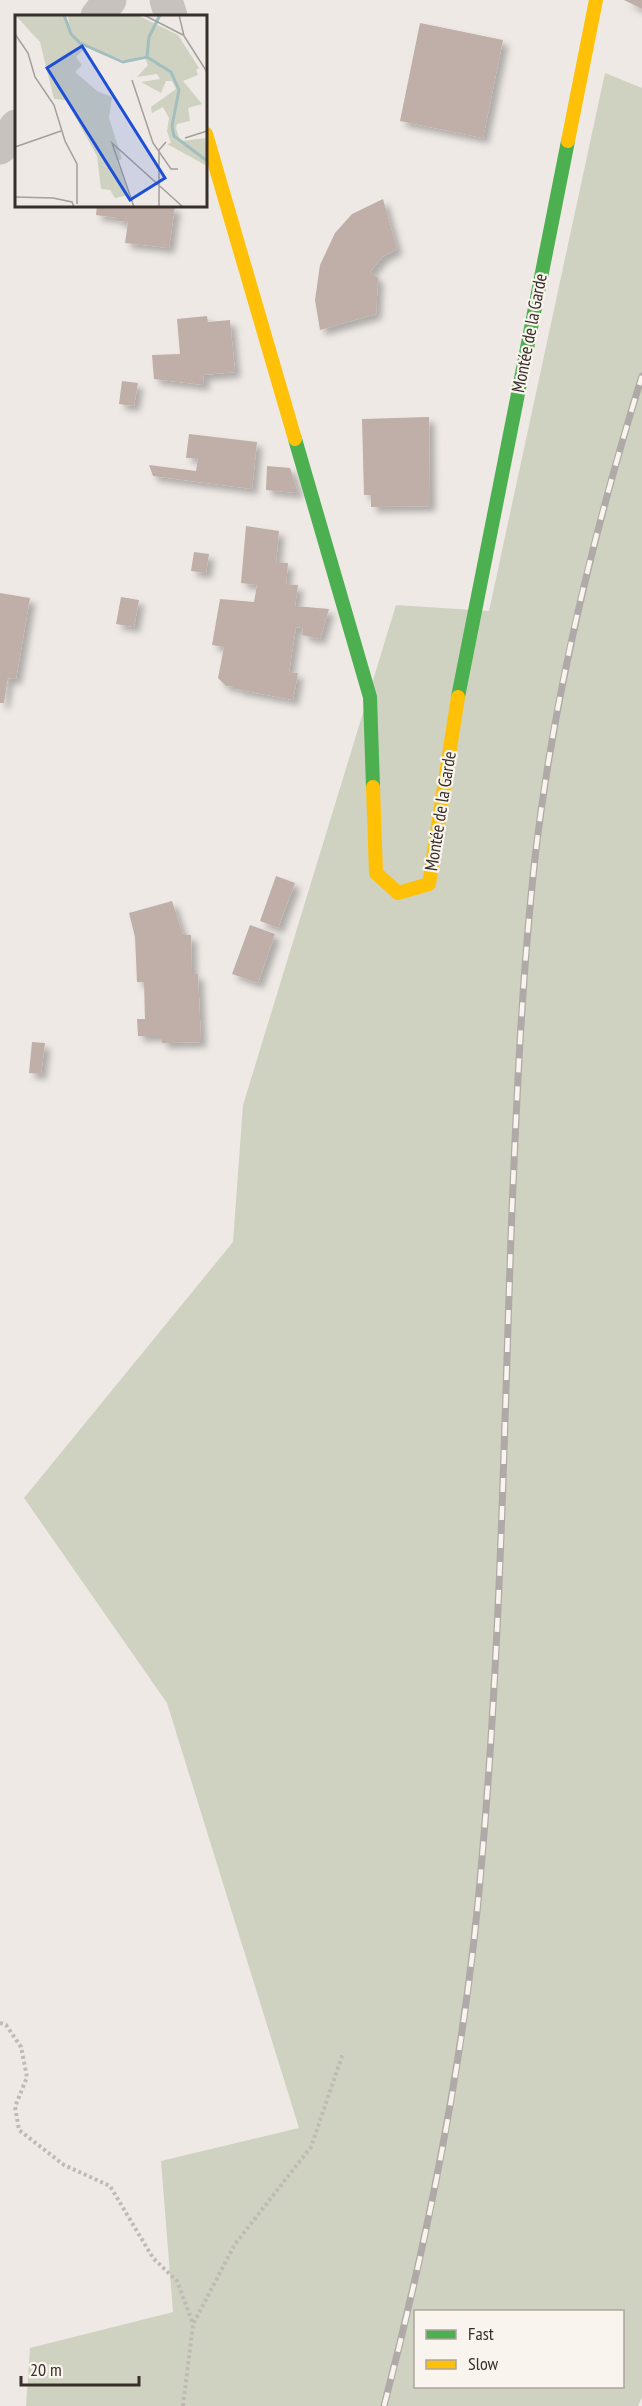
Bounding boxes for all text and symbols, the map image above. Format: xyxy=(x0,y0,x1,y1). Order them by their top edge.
inset map xyxy=(15,15,207,207)
street label: Montée de la Garde xyxy=(506,271,552,395)
street label: Montée de la Garde xyxy=(419,749,461,873)
legend xyxy=(414,2310,624,2388)
text: Fast xyxy=(468,2322,494,2345)
scale bar xyxy=(21,2349,140,2387)
text: Slow xyxy=(468,2352,499,2375)
text: 20 m xyxy=(30,2358,62,2381)

